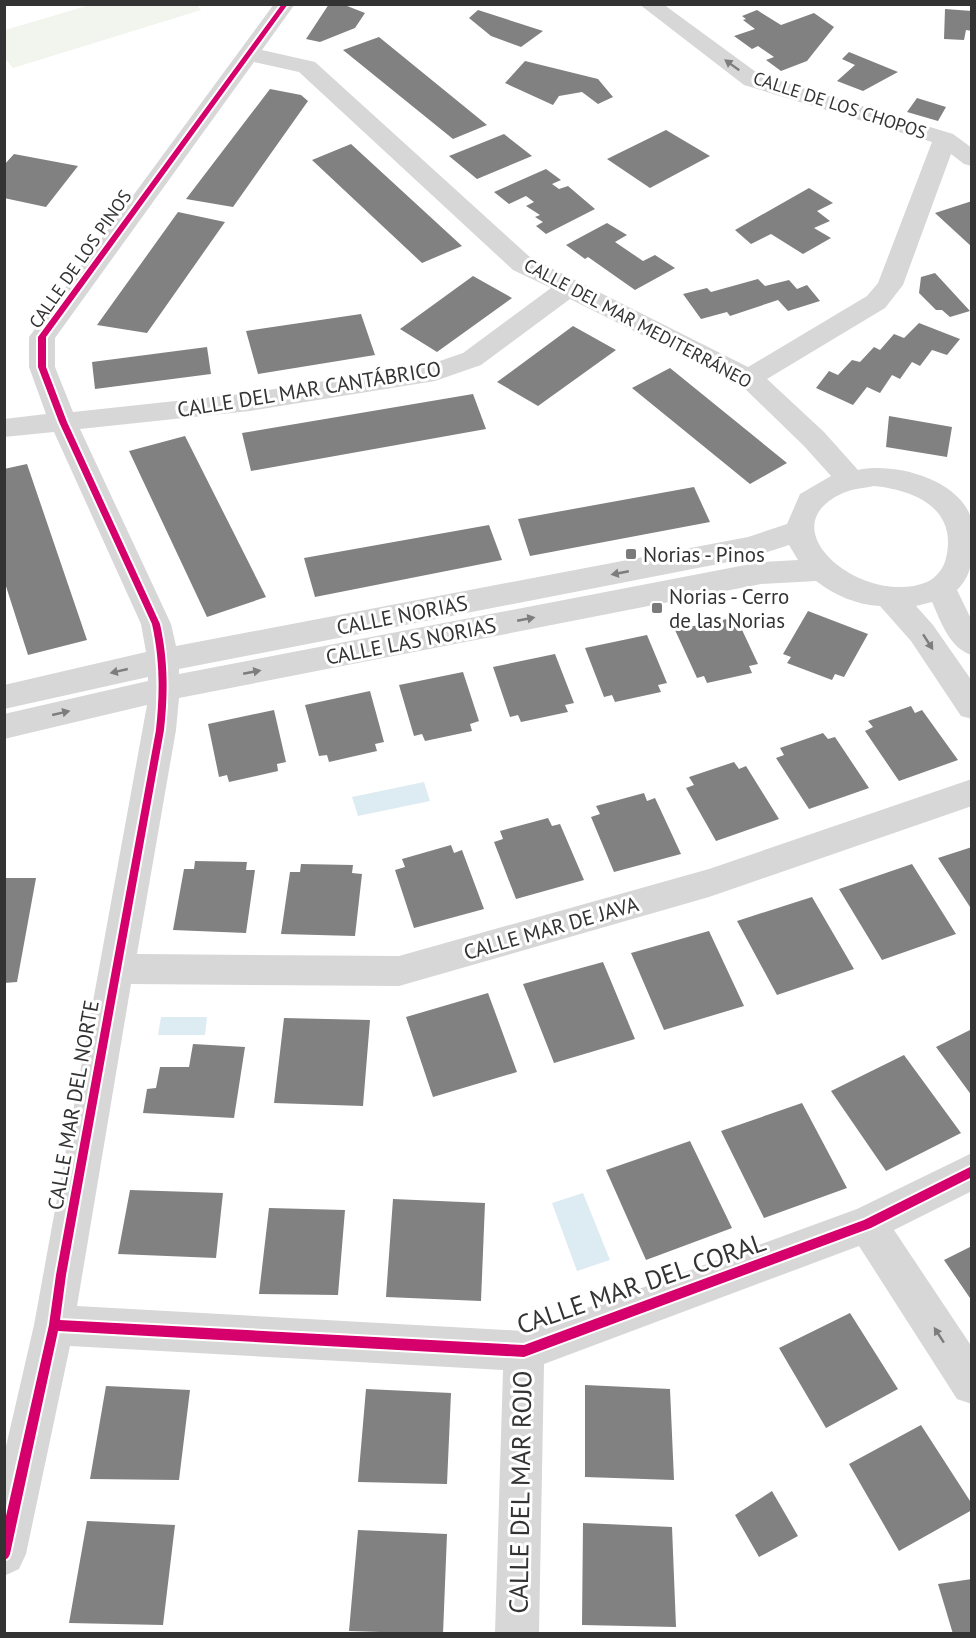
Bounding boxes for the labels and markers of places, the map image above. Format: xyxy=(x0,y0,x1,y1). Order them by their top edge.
place label: Norias - Pinos xyxy=(643,541,765,568)
marker: Norias - Pinos xyxy=(624,547,638,561)
place label: Norias - Cerro de las Norias xyxy=(669,583,789,634)
marker: Norias - Cerro de las Norias xyxy=(650,601,664,615)

